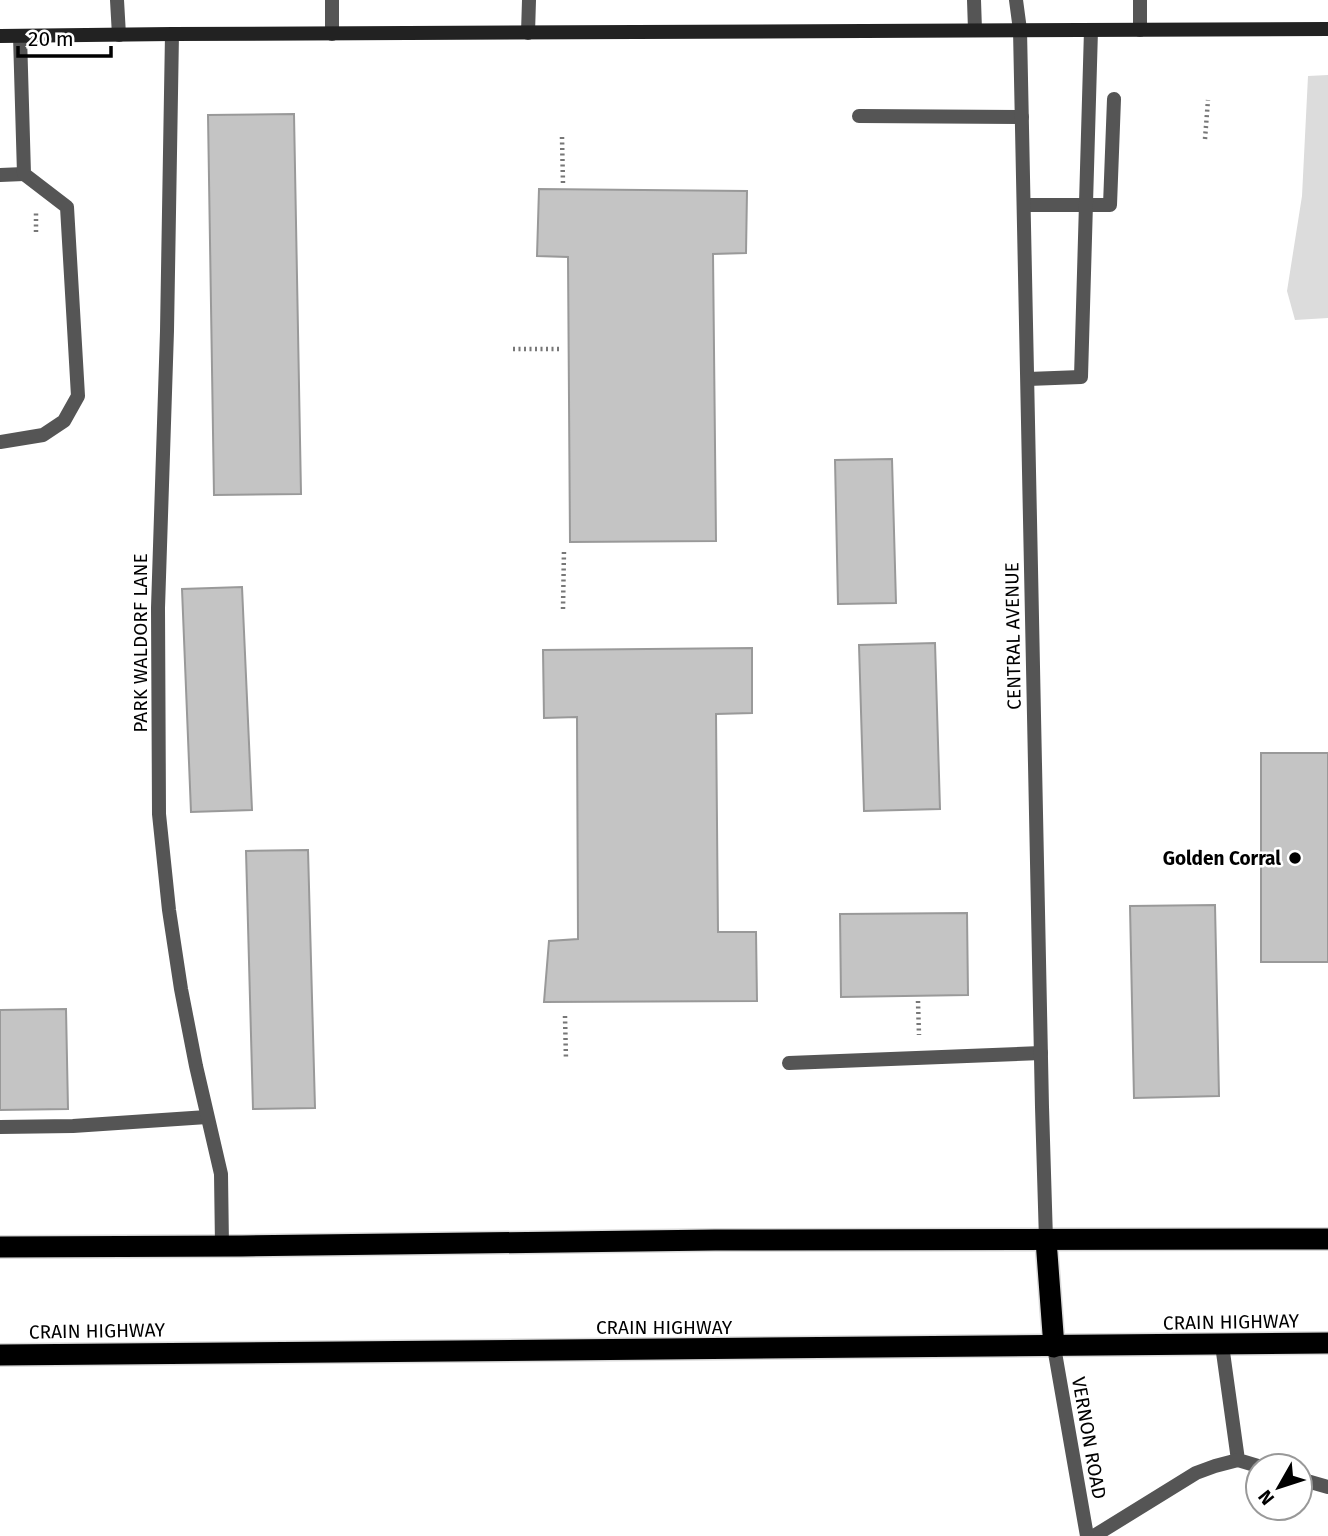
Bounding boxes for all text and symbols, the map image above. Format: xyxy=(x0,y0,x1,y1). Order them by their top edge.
scale bar xyxy=(18,14,110,58)
text: 20 m xyxy=(28,26,74,52)
street label: PARK WALDORF LANE xyxy=(129,553,152,733)
street label: CENTRAL AVENUE xyxy=(1000,562,1026,710)
place label: Golden Corral xyxy=(1163,847,1281,870)
marker: Golden Corral xyxy=(1287,850,1303,866)
street label: CRAIN HIGHWAY xyxy=(1163,1309,1300,1335)
street label: CRAIN HIGHWAY xyxy=(596,1316,733,1339)
street label: CRAIN HIGHWAY xyxy=(29,1318,166,1344)
street label: VERNON ROAD xyxy=(1067,1375,1111,1501)
north arrow xyxy=(1244,1452,1314,1522)
text: N xyxy=(1253,1485,1279,1510)

